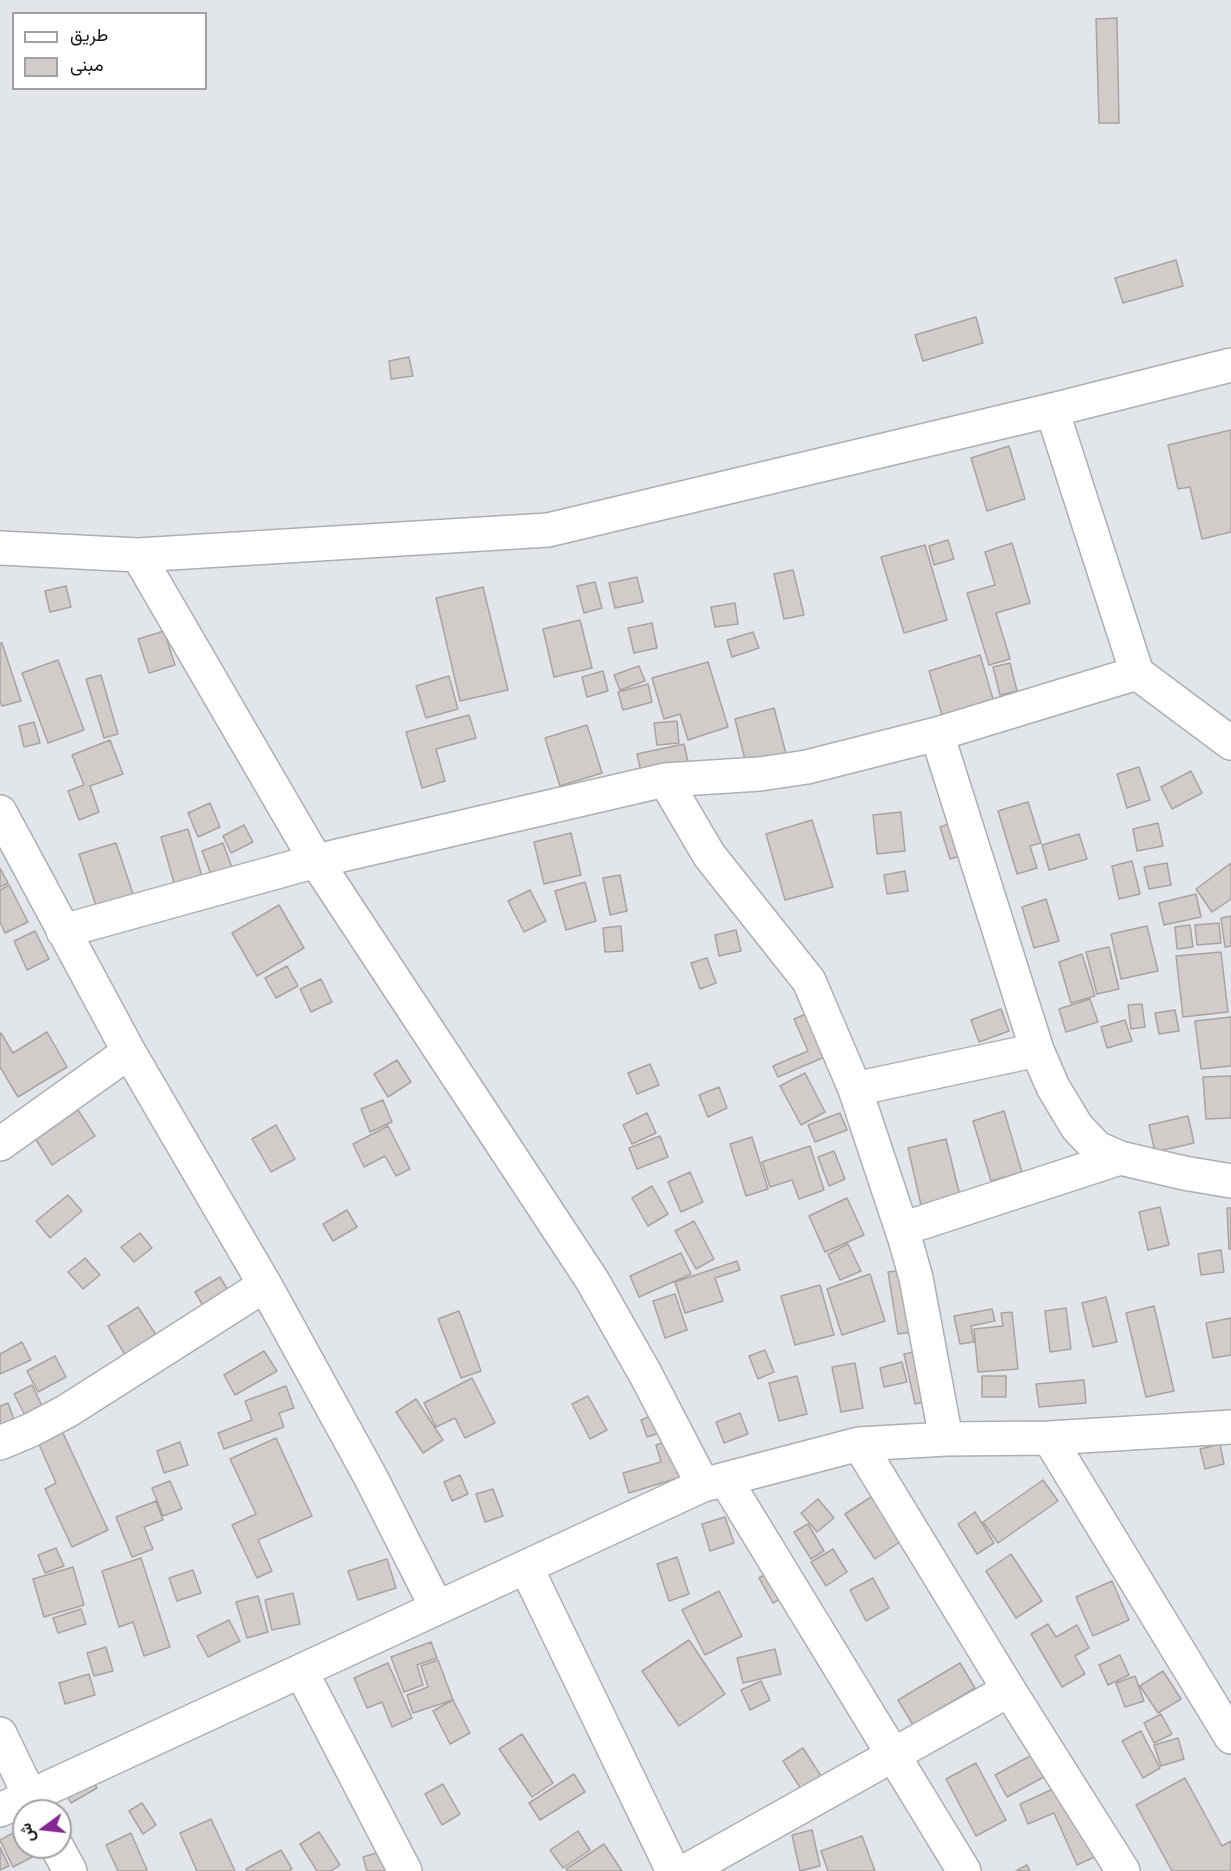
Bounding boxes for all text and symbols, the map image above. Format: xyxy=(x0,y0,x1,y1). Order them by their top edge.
legend xyxy=(12,12,207,90)
text: طريق xyxy=(70,24,108,45)
text: مبنى xyxy=(70,54,104,75)
north arrow xyxy=(12,1799,72,1859)
text: ش xyxy=(15,1822,38,1845)

